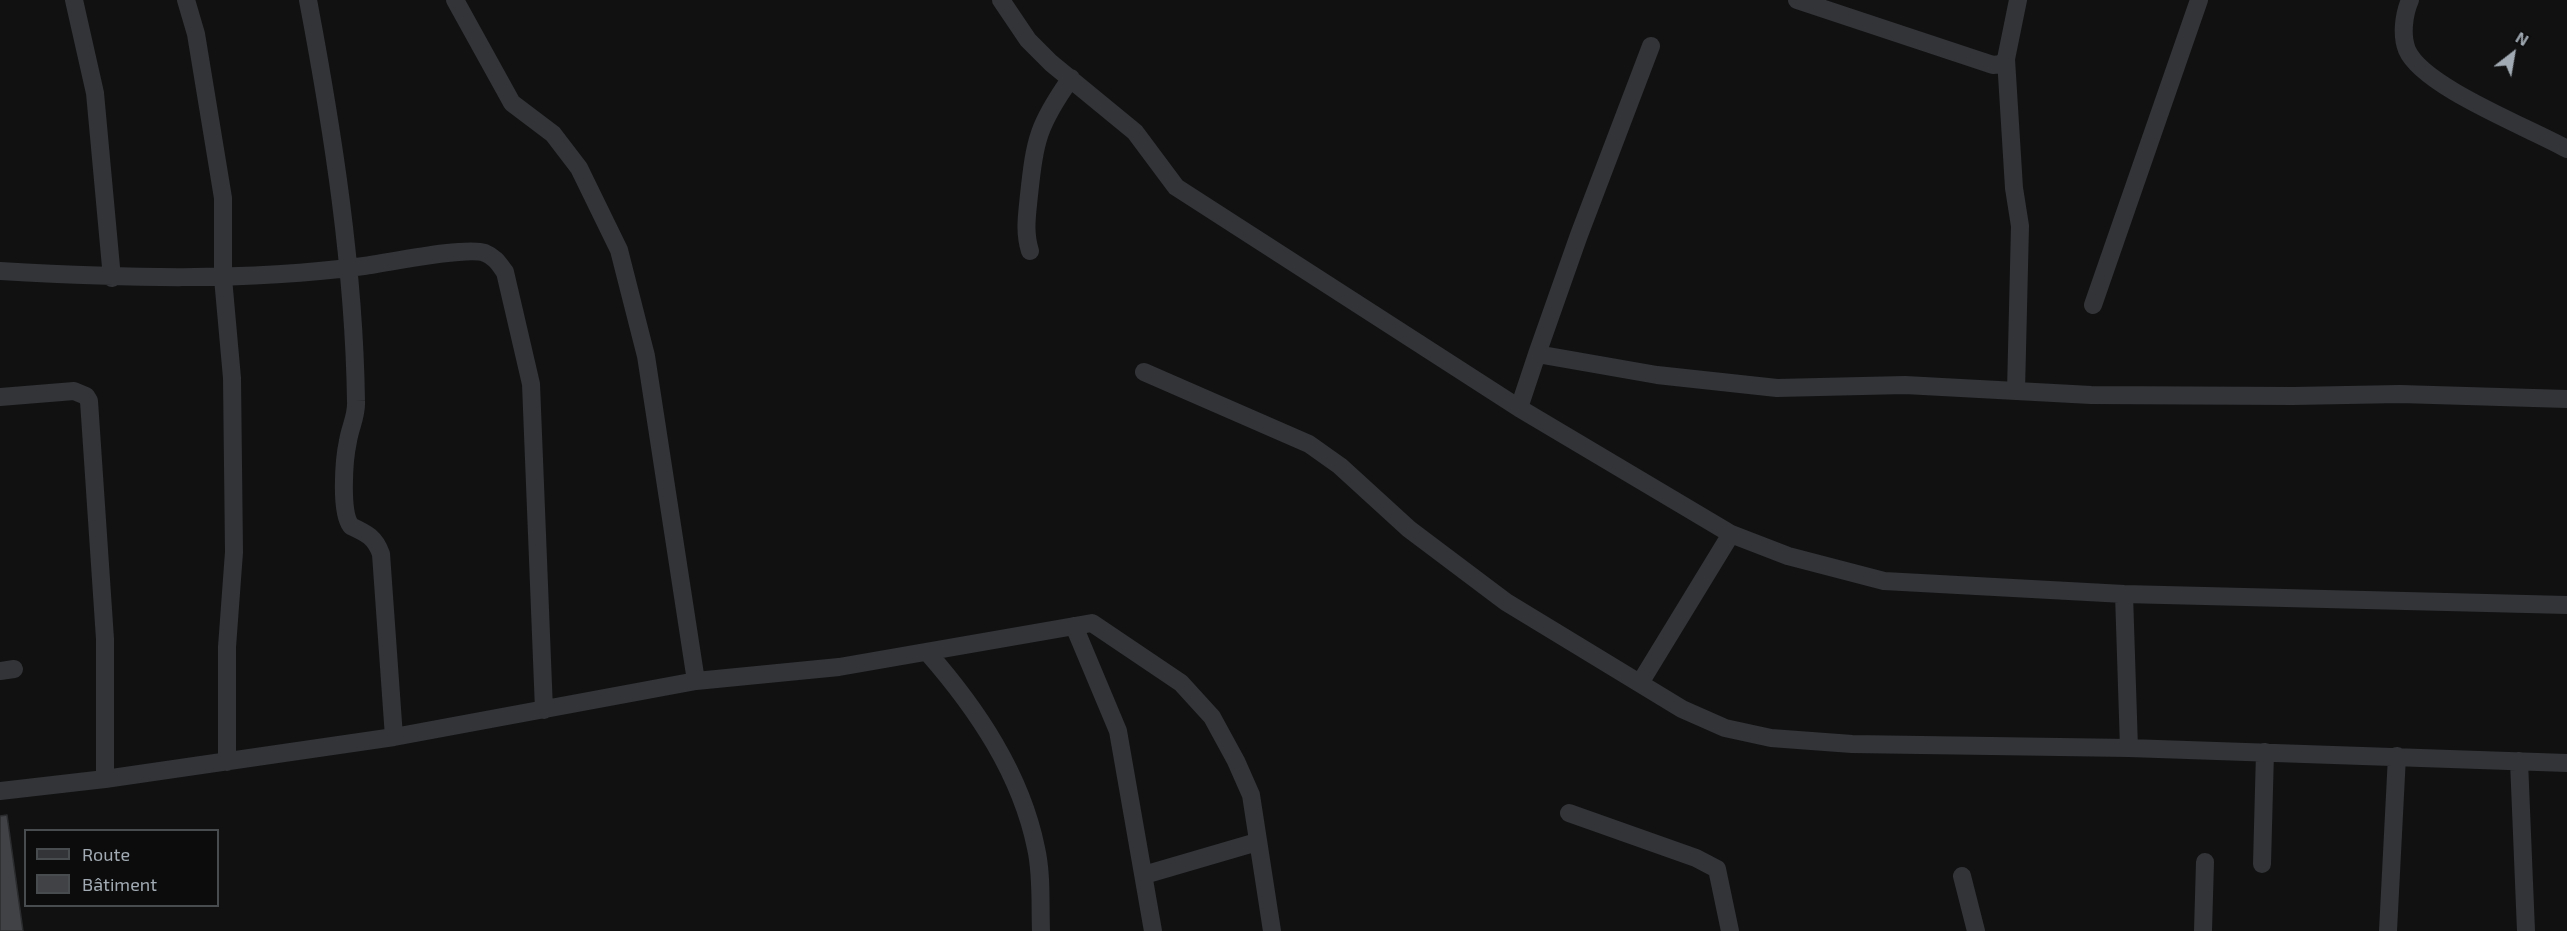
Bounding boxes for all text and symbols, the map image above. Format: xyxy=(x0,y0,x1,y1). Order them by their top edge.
north arrow xyxy=(2483,24,2543,84)
text: N xyxy=(2513,27,2532,49)
legend xyxy=(24,829,219,907)
text: Route xyxy=(82,843,130,865)
text: Bâtiment xyxy=(82,873,157,895)

